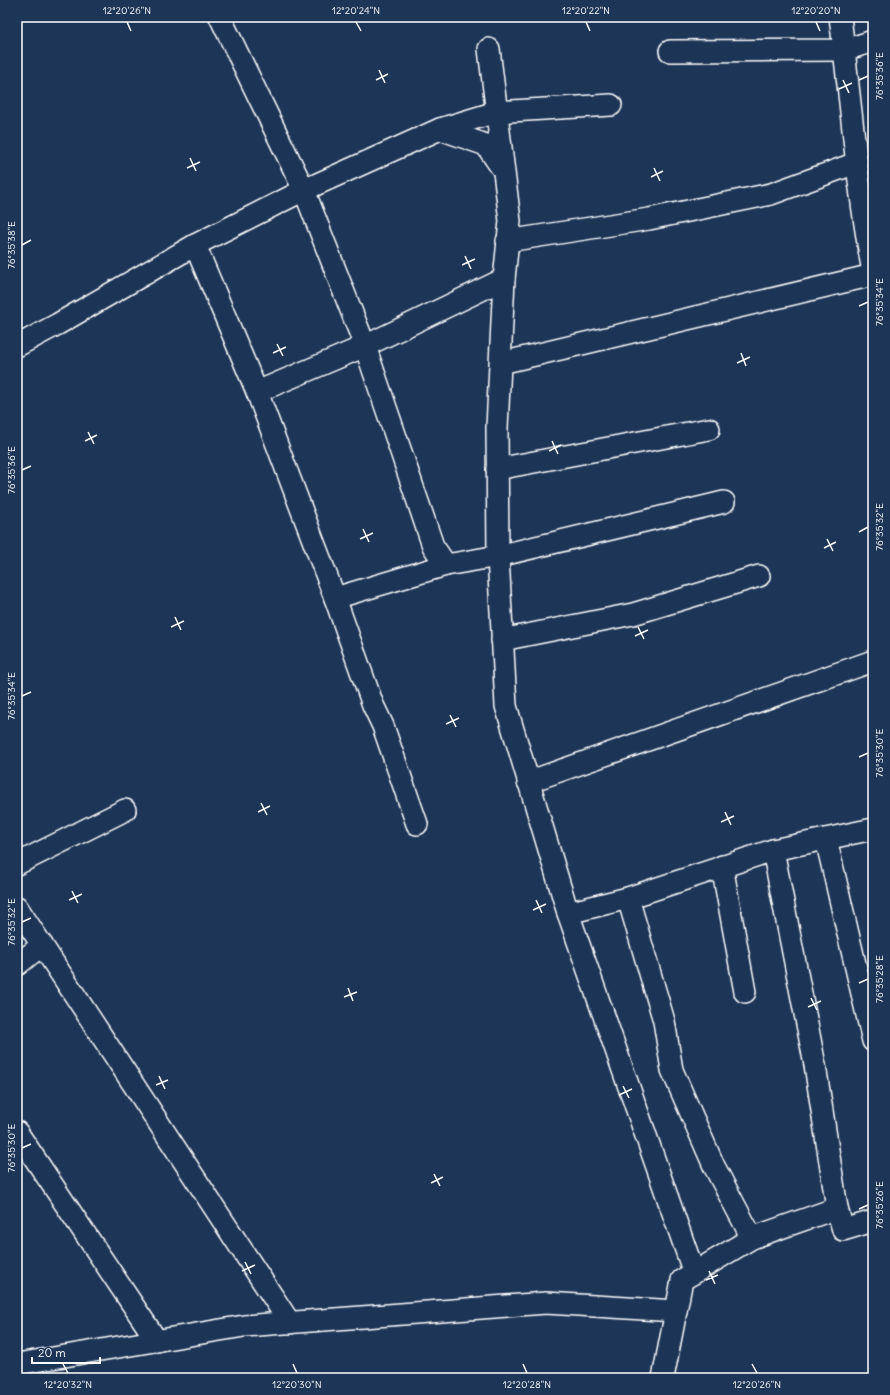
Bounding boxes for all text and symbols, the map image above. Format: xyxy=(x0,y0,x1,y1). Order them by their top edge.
text: 12°20'26"N xyxy=(103,4,151,17)
text: 12°20'24"N xyxy=(332,4,380,17)
text: 12°20'22"N xyxy=(562,4,610,17)
text: 12°20'20"N xyxy=(791,4,841,17)
text: 76°35'36"E xyxy=(873,52,886,100)
text: 76°35'38"E xyxy=(5,221,18,269)
text: 76°35'34"E xyxy=(873,278,886,326)
text: 76°35'36"E xyxy=(5,446,18,494)
text: 76°35'32"E xyxy=(873,503,886,551)
text: 76°35'34"E xyxy=(5,672,18,720)
text: 76°35'30"E xyxy=(873,729,886,777)
text: 76°35'32"E xyxy=(5,898,18,946)
text: 76°35'28"E xyxy=(873,955,886,1003)
text: 76°35'30"E xyxy=(5,1124,18,1172)
text: 76°35'26"E xyxy=(873,1181,886,1229)
scale bar xyxy=(32,1339,100,1365)
text: 20 m xyxy=(38,1345,66,1360)
text: 12°20'32"N xyxy=(44,1378,92,1391)
text: 12°20'30"N xyxy=(272,1378,322,1391)
text: 12°20'28"N xyxy=(503,1378,551,1391)
text: 12°20'26"N xyxy=(733,1378,781,1391)

